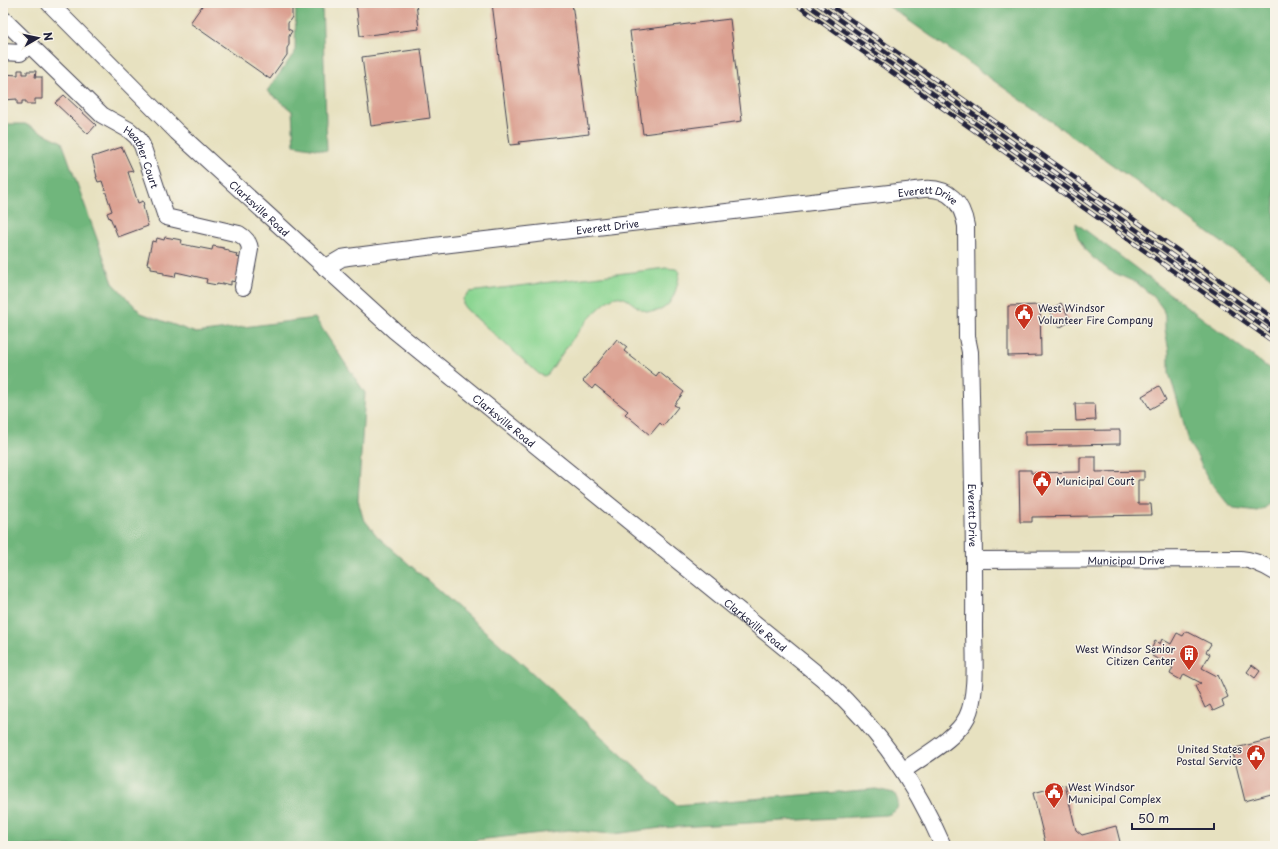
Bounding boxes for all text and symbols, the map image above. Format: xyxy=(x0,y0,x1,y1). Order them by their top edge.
north arrow xyxy=(18,18,58,58)
text: N xyxy=(39,31,57,42)
street label: Heather Court xyxy=(121,121,163,190)
street label: Clarksville Road xyxy=(226,176,294,239)
street label: Everett Drive xyxy=(897,181,962,207)
street label: Everett Drive xyxy=(575,215,640,237)
place label: West Windsor Volunteer Fire Company xyxy=(1038,300,1153,327)
public building icon: West Windsor Volunteer Fire Company xyxy=(1013,302,1035,330)
street label: Clarksville Road xyxy=(470,390,539,450)
public building icon: Municipal Court xyxy=(1031,469,1053,497)
place label: Municipal Court xyxy=(1056,473,1135,488)
street label: Everett Drive xyxy=(966,484,981,547)
street label: Municipal Drive xyxy=(1087,552,1165,567)
street label: Clarksville Road xyxy=(721,594,791,655)
place label: West Windsor Senior Citizen Center xyxy=(1075,641,1175,668)
building icon: West Windsor Senior Citizen Center xyxy=(1178,643,1200,671)
place label: United States Postal Service xyxy=(1176,741,1242,768)
public building icon: United States Postal Service xyxy=(1245,743,1267,771)
place label: West Windsor Municipal Complex xyxy=(1068,779,1161,806)
public building icon: West Windsor Municipal Complex xyxy=(1043,781,1065,809)
scale bar xyxy=(1132,805,1214,831)
text: 50 m xyxy=(1138,809,1169,827)

